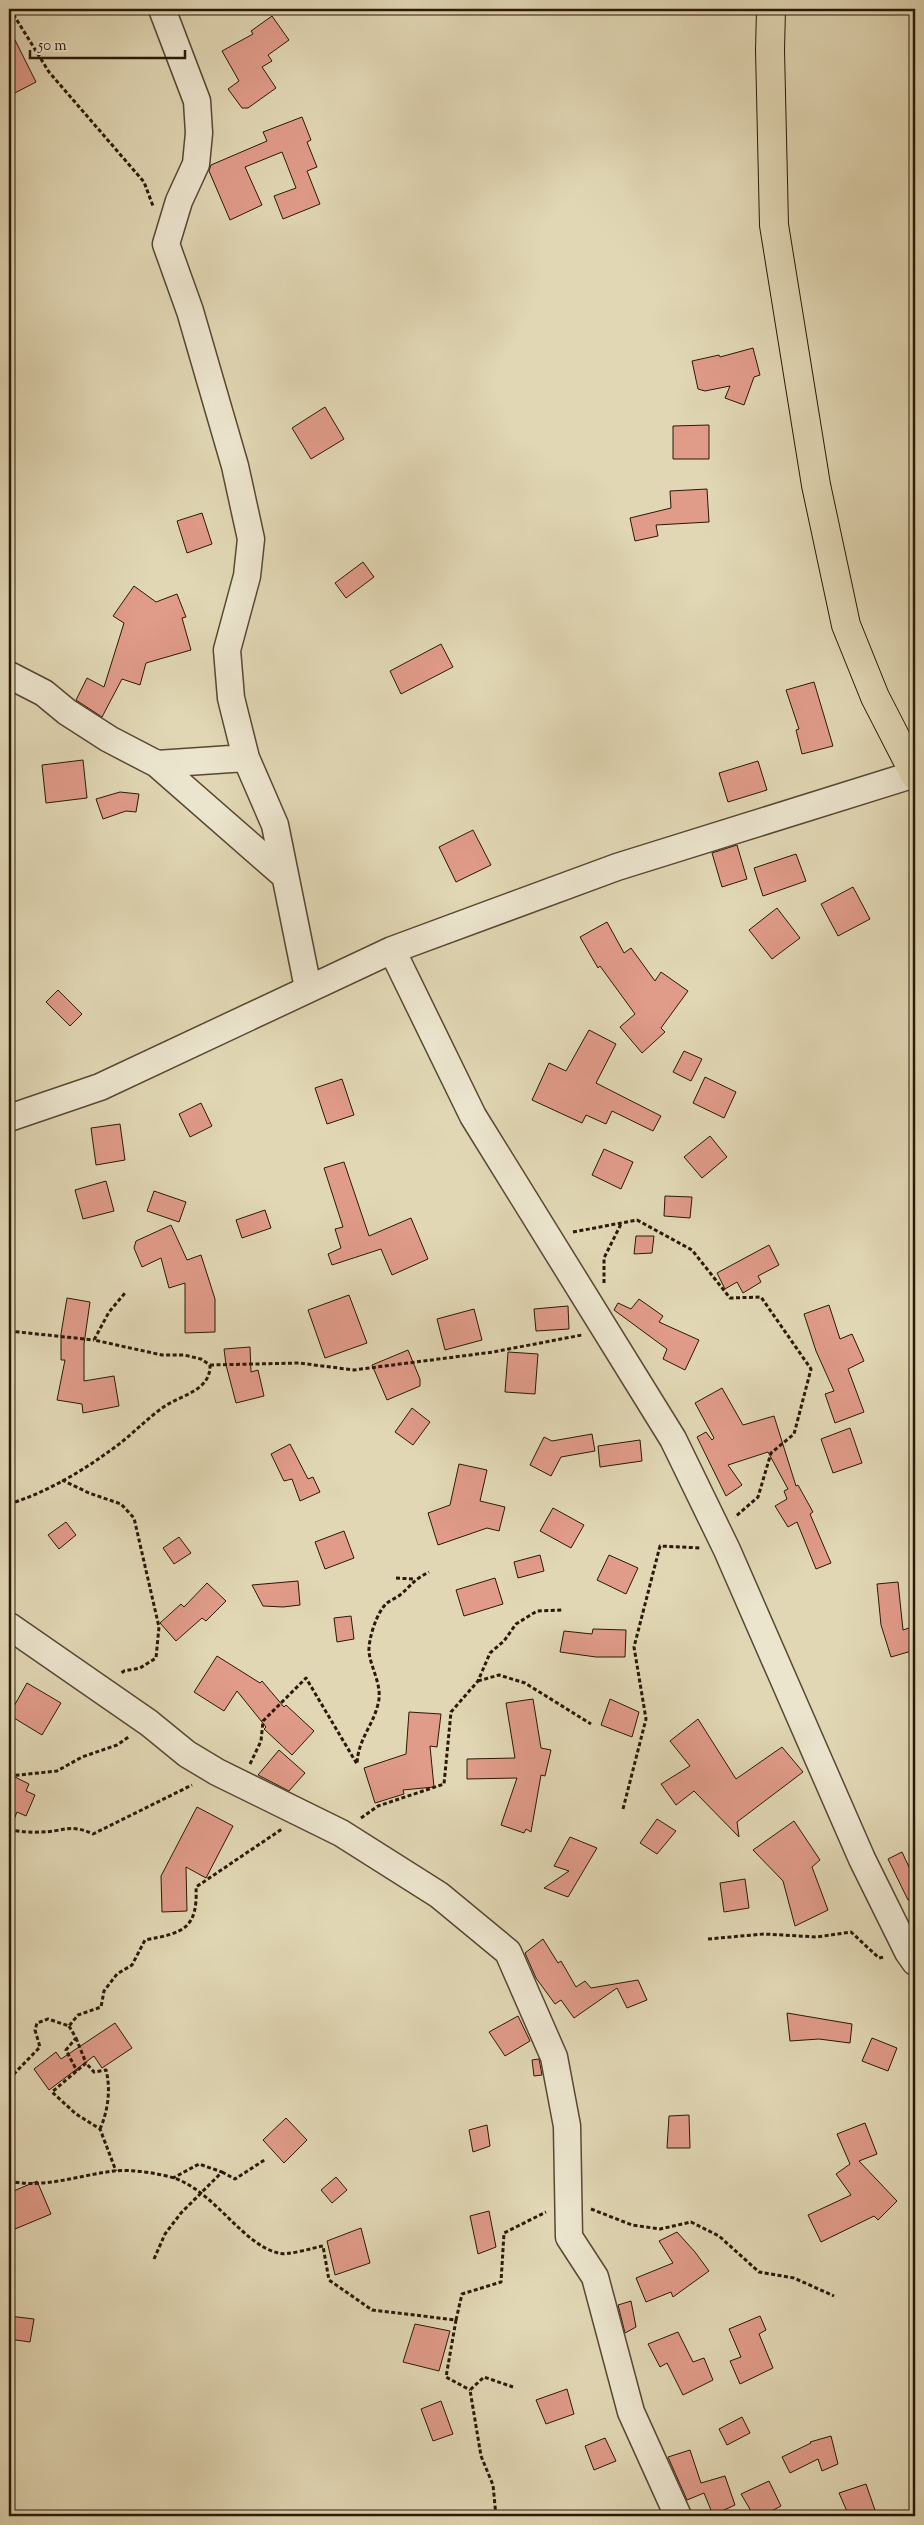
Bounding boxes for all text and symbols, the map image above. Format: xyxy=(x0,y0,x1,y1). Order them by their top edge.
scale bar xyxy=(30,28,185,60)
text: 50 m xyxy=(37,36,67,57)

